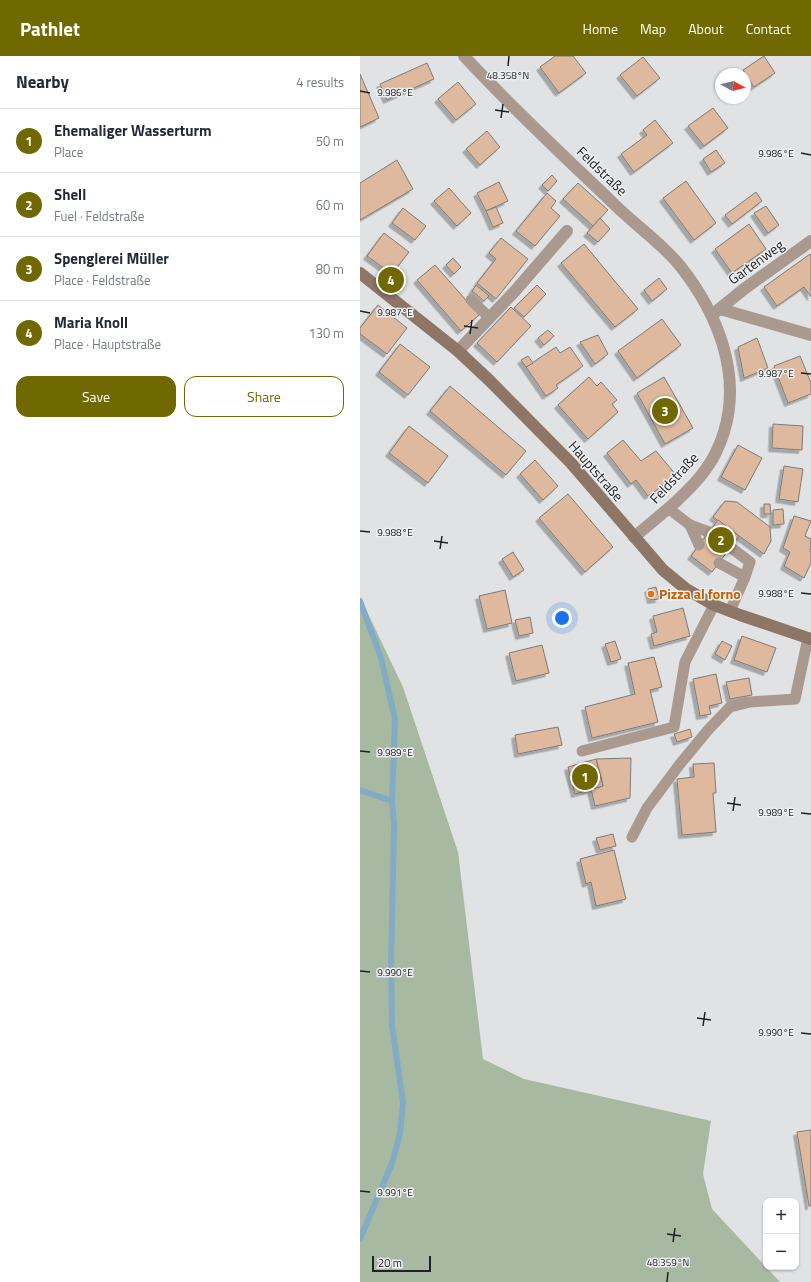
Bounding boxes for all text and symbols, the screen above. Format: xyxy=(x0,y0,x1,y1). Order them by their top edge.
text: Pathlet xyxy=(20,14,80,43)
text: Home xyxy=(583,18,618,39)
text: Map xyxy=(640,18,666,39)
text: About xyxy=(688,18,724,39)
text: Contact xyxy=(746,18,791,39)
text: 48.358°N xyxy=(487,68,529,83)
north arrow xyxy=(715,68,751,104)
text: Nearby xyxy=(16,69,69,95)
text: 4 results xyxy=(296,72,344,92)
text: 9.986°E xyxy=(377,85,413,100)
text: Ehemaliger Wasserturm xyxy=(54,119,212,142)
text: 1 xyxy=(25,131,33,151)
text: 50 m xyxy=(316,131,344,151)
street label: Feldstraße xyxy=(572,141,632,200)
text: Place xyxy=(54,142,83,162)
text: 9.986°E xyxy=(758,146,794,161)
text: Shell xyxy=(54,183,86,206)
text: 2 xyxy=(25,195,33,215)
text: 60 m xyxy=(316,195,344,215)
text: Fuel · Feldstraße xyxy=(54,206,144,226)
street label: Gartenweg xyxy=(723,234,788,289)
text: Spenglerei Müller xyxy=(54,247,169,270)
text: 3 xyxy=(25,259,33,279)
text: 80 m xyxy=(316,259,344,279)
pin: 4 xyxy=(378,265,404,295)
text: Place · Feldstraße xyxy=(54,270,151,290)
text: 9.987°E xyxy=(377,305,413,320)
text: Maria Knoll xyxy=(54,311,128,334)
text: 4 xyxy=(25,323,33,343)
text: 130 m xyxy=(308,323,344,343)
text: Place · Hauptstraße xyxy=(54,334,161,354)
text: 9.987°E xyxy=(758,366,794,381)
button: Save xyxy=(16,376,176,417)
button: Share xyxy=(184,376,344,417)
pin: 3 xyxy=(652,396,678,426)
street label: Hauptstraße xyxy=(564,436,629,506)
street label: Feldstraße xyxy=(644,447,703,508)
text: 9.988°E xyxy=(377,525,413,540)
pin: 2 xyxy=(708,525,734,555)
place label: Pizza al forno xyxy=(659,583,741,604)
text: 9.988°E xyxy=(758,586,794,601)
marker: Pizza al forno xyxy=(646,589,656,599)
your location xyxy=(552,608,572,628)
text: 9.989°E xyxy=(377,745,413,760)
pin: 1 xyxy=(572,762,598,792)
text: 9.989°E xyxy=(758,805,794,820)
text: 9.990°E xyxy=(377,965,413,980)
text: 9.990°E xyxy=(758,1025,794,1040)
text: 9.991°E xyxy=(377,1185,413,1200)
map controls xyxy=(763,1198,799,1270)
button: + xyxy=(763,1198,799,1234)
button: − xyxy=(763,1234,799,1270)
scale bar xyxy=(372,1254,431,1273)
text: 20 m xyxy=(378,1255,402,1271)
text: 48.359°N xyxy=(647,1255,689,1270)

